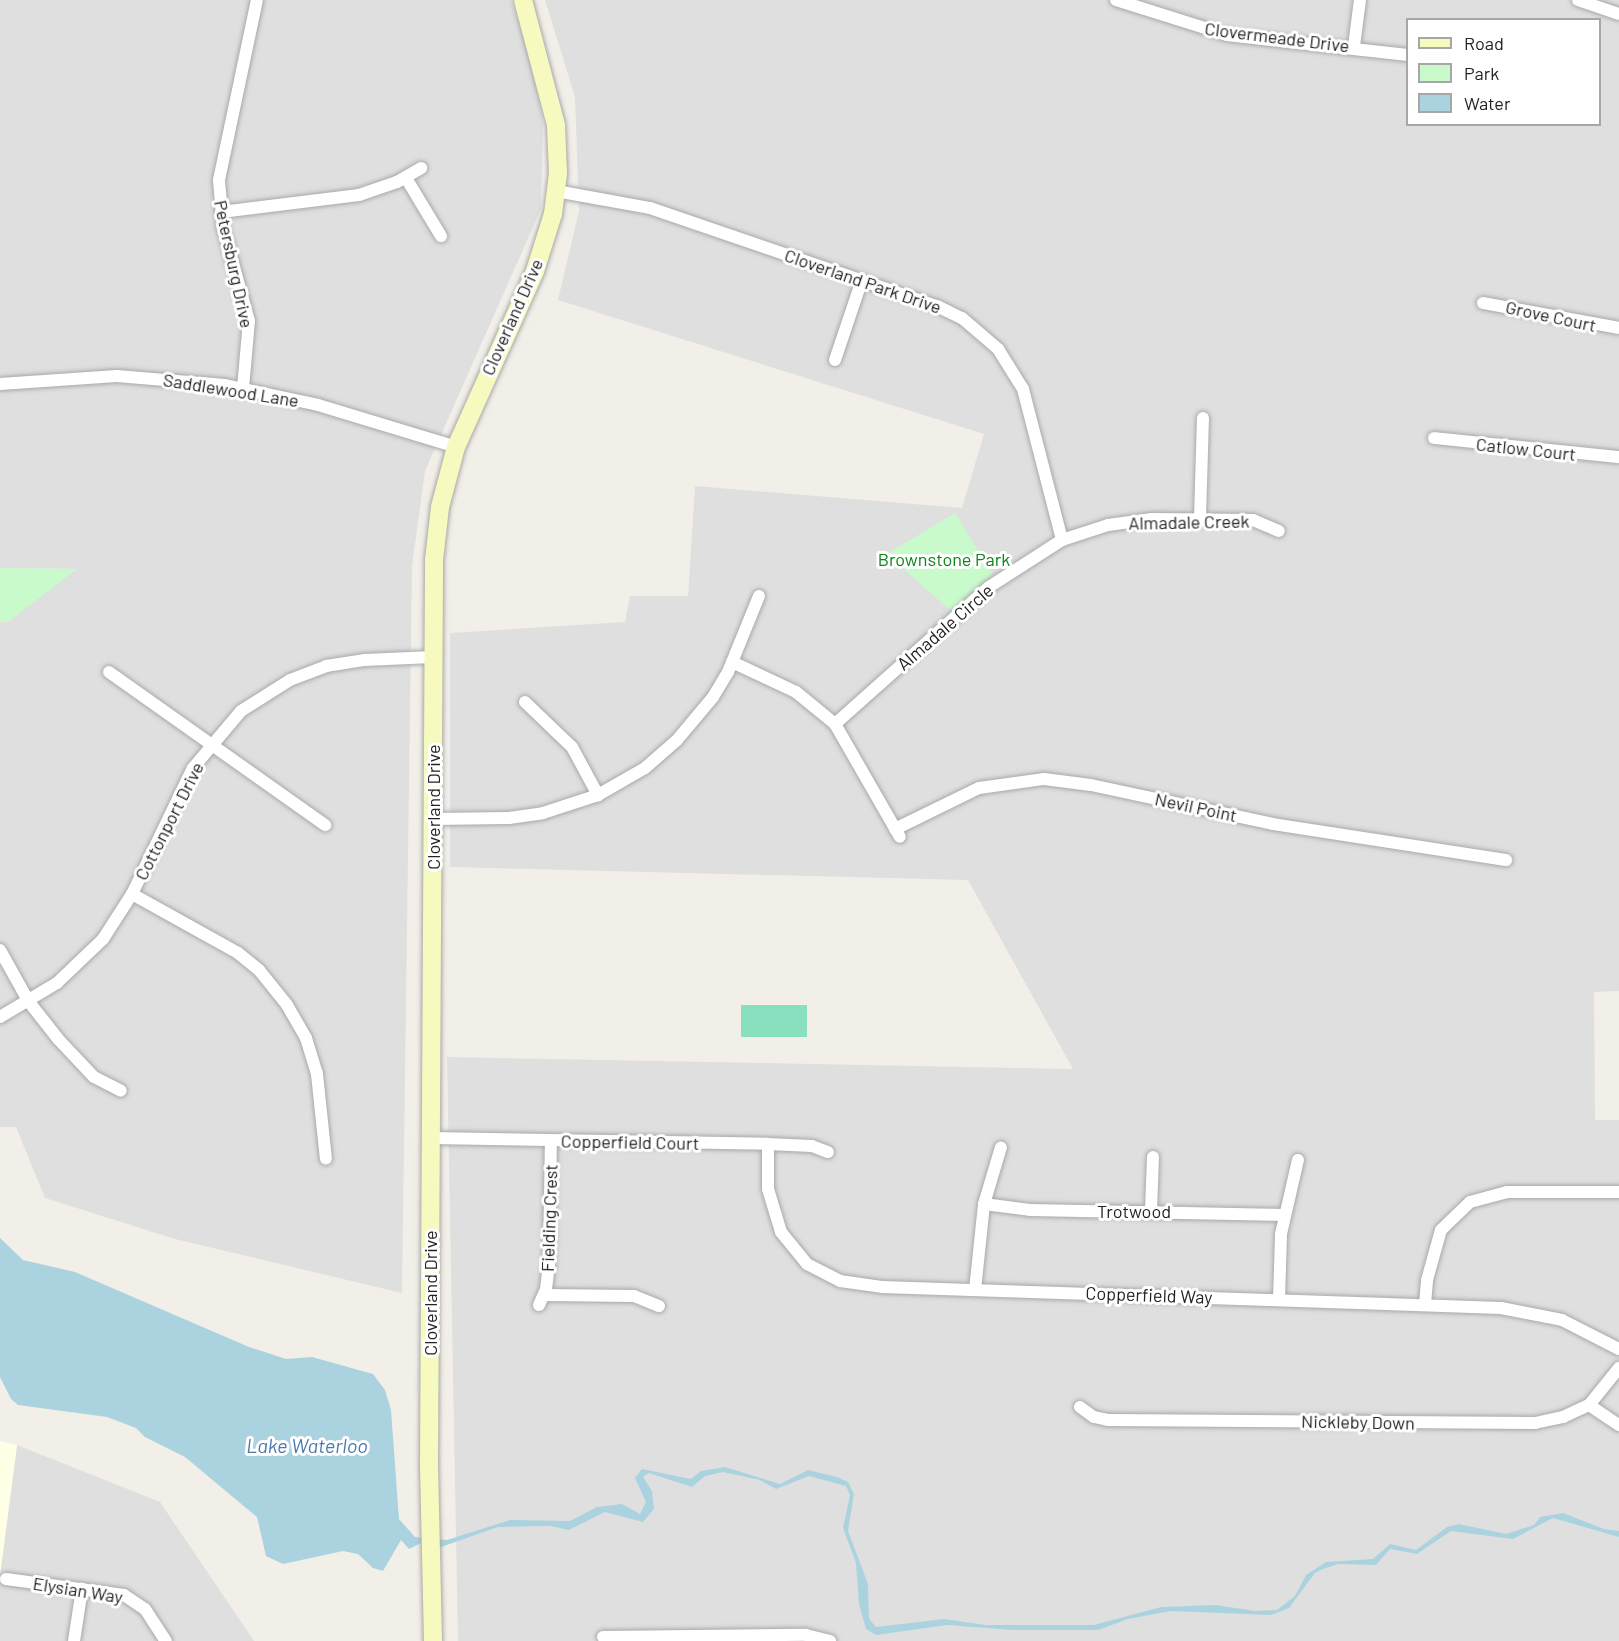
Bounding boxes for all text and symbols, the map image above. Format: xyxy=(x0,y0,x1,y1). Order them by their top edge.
street label: Clovermeade Drive xyxy=(1203,17,1351,57)
legend xyxy=(1406,18,1601,126)
text: Road xyxy=(1464,32,1504,54)
text: Park xyxy=(1464,62,1499,84)
text: Water xyxy=(1464,92,1511,114)
street label: Petersburg Drive xyxy=(210,198,258,330)
street label: Cloverland Park Drive xyxy=(782,244,944,318)
street label: Cloverland Drive xyxy=(477,255,547,379)
street label: Grove Court xyxy=(1504,296,1598,336)
street label: Saddlewood Lane xyxy=(162,369,300,411)
street label: Catlow Court xyxy=(1475,433,1577,465)
street label: Almadale Creek xyxy=(1128,510,1250,534)
park label: Brownstone Park xyxy=(878,548,1010,570)
street label: Almadale Circle xyxy=(892,579,998,675)
street label: Cloverland Drive xyxy=(422,744,444,870)
street label: Cottonport Drive xyxy=(130,758,208,884)
street label: Nevil Point xyxy=(1153,788,1239,826)
street label: Copperfield Court xyxy=(561,1130,699,1154)
street label: Fielding Crest xyxy=(536,1164,562,1272)
street label: Trotwood xyxy=(1097,1200,1171,1222)
street label: Cloverland Drive xyxy=(419,1230,441,1356)
street label: Copperfield Way xyxy=(1085,1282,1213,1308)
street label: Nickleby Down xyxy=(1301,1410,1415,1434)
water label: Lake Waterloo xyxy=(246,1433,368,1457)
street label: Elysian Way xyxy=(31,1572,125,1608)

